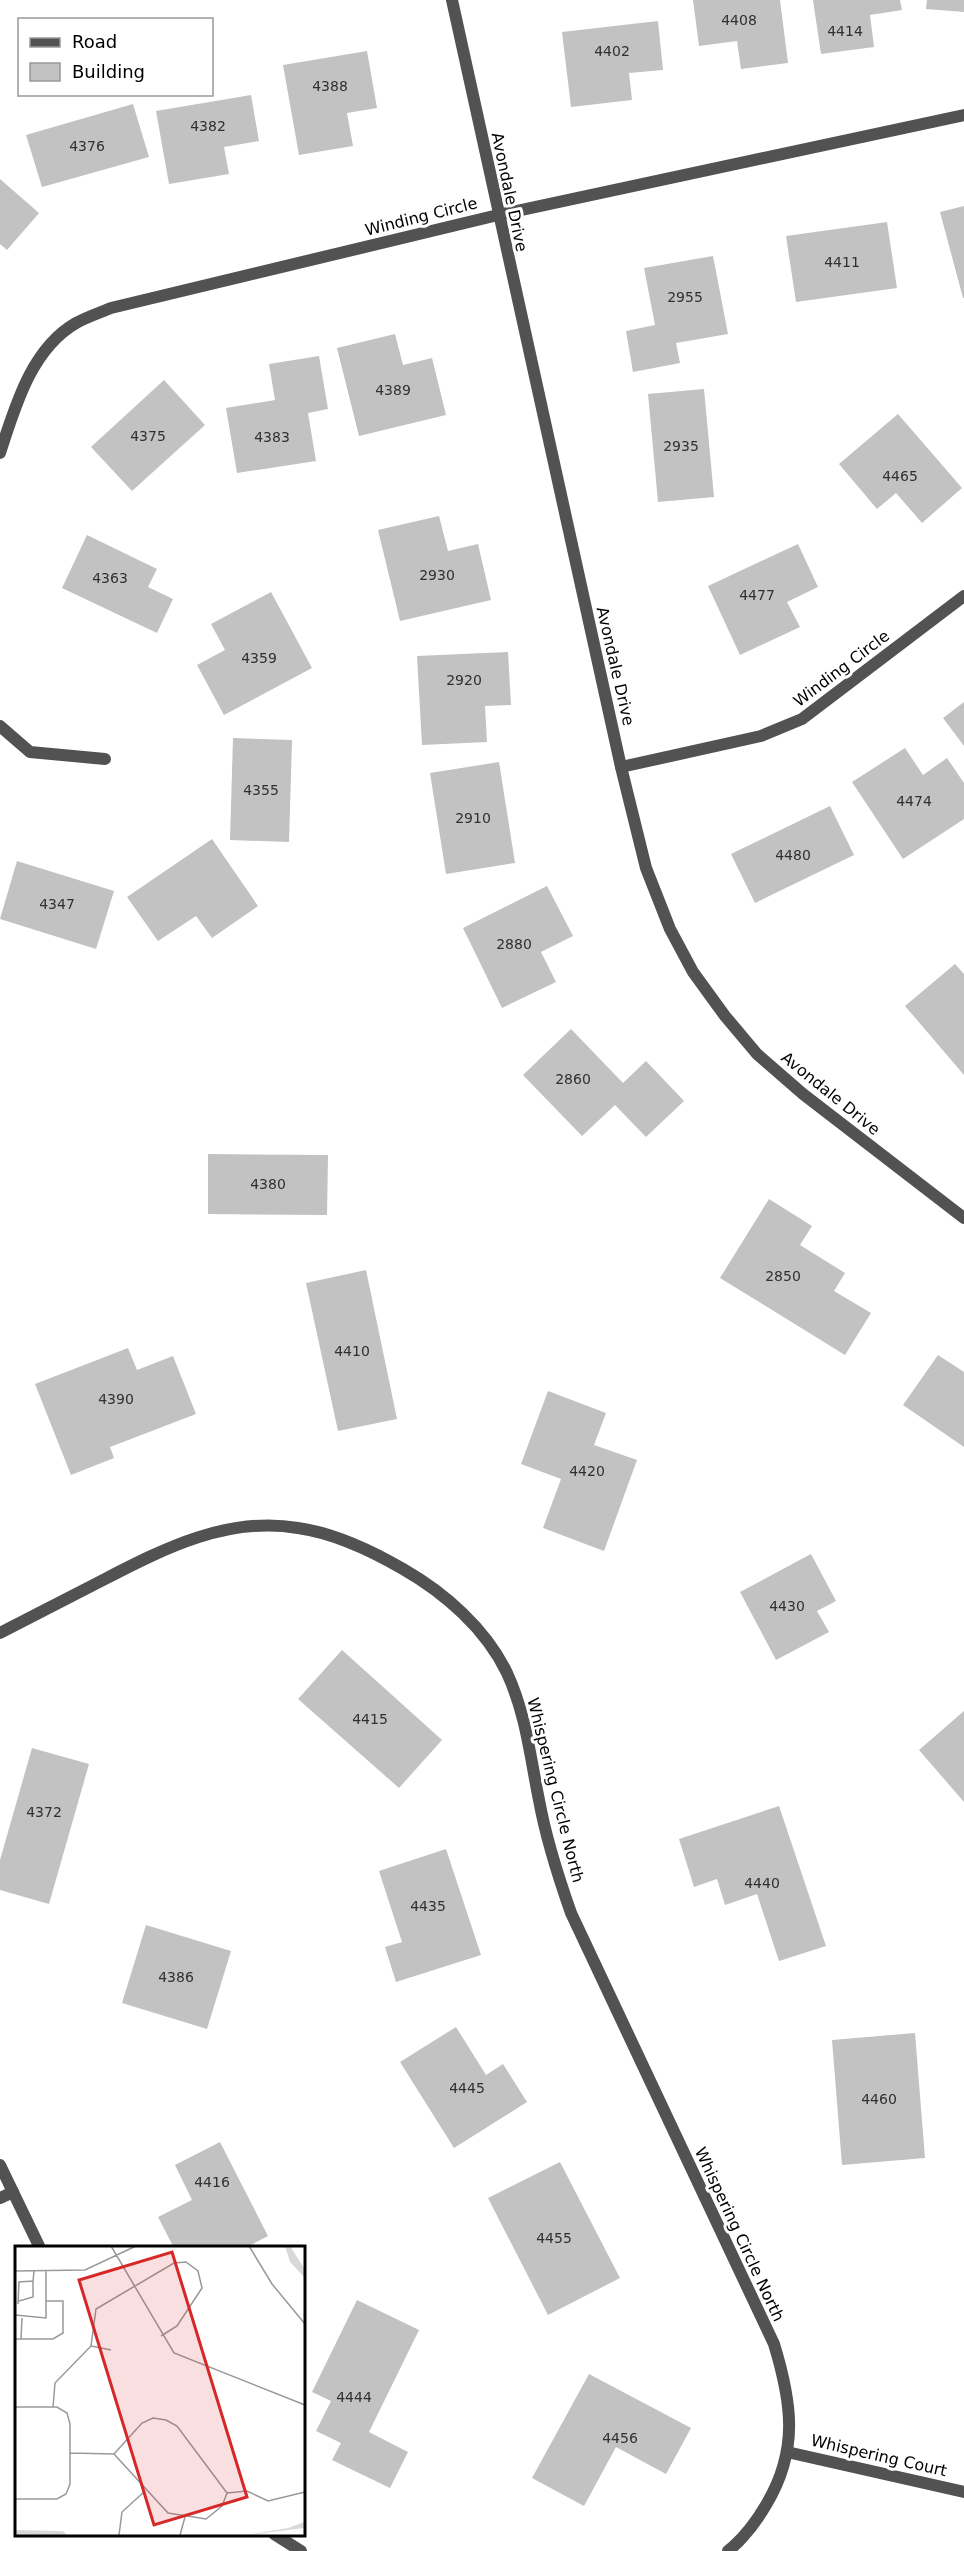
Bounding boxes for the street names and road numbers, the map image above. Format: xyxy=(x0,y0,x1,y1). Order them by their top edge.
street label: Avondale Drive xyxy=(488,131,531,253)
street label: Winding Circle xyxy=(363,193,479,240)
street label: Avondale Drive xyxy=(593,605,638,727)
street label: Winding Circle xyxy=(790,626,893,711)
street label: Avondale Drive xyxy=(778,1048,884,1139)
street label: Whispering Circle North xyxy=(523,1696,588,1885)
street label: Whispering Circle North xyxy=(691,2144,788,2324)
street label: Whispering Court xyxy=(809,2431,949,2480)

